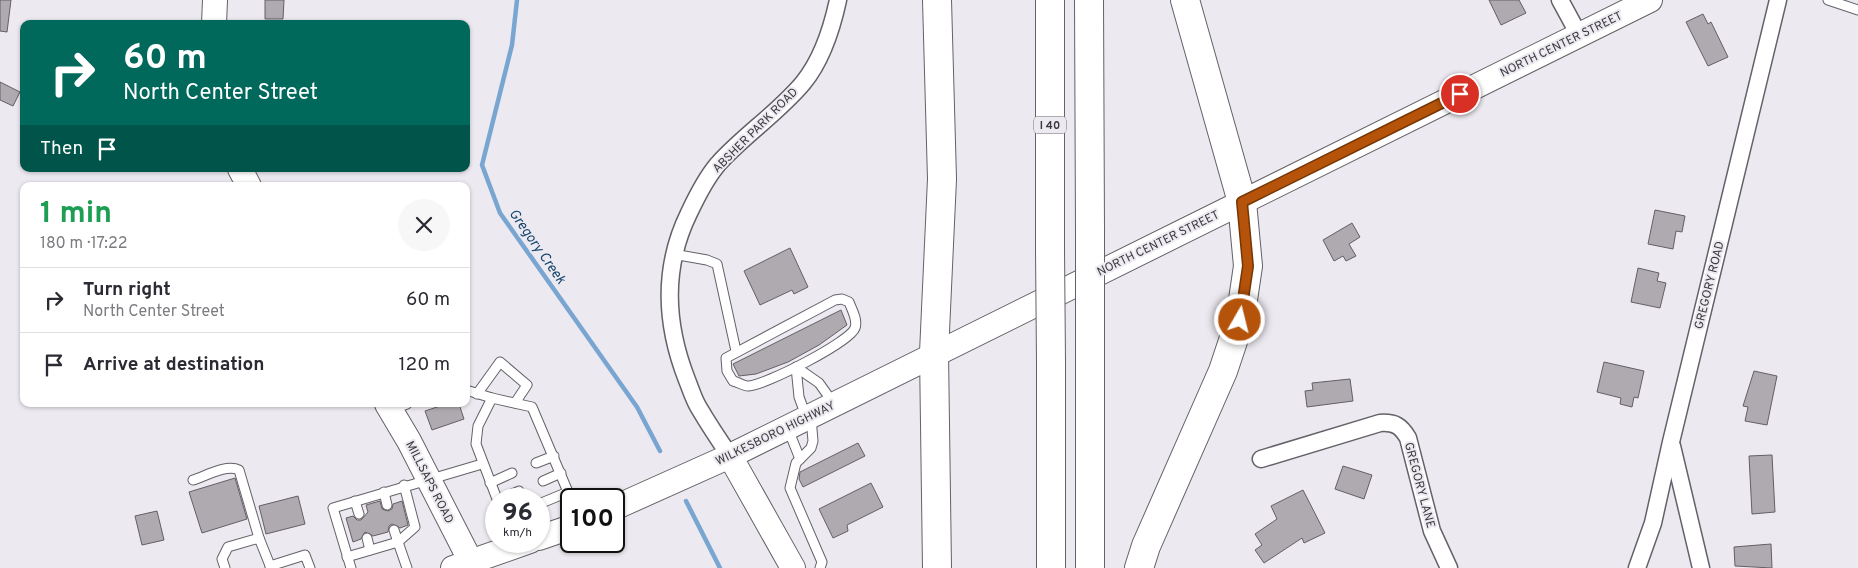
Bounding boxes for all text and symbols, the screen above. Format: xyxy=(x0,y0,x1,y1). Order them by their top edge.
street label: NORTH CENTER STREET xyxy=(1498,8,1625,82)
text: 60 m xyxy=(123,37,207,81)
icon: right xyxy=(40,40,105,105)
pin xyxy=(1439,73,1481,115)
text: North Center Street xyxy=(123,80,318,107)
icon: arrive xyxy=(1446,80,1474,108)
street label: ABSHER PARK ROAD xyxy=(710,85,802,177)
road number: I 40 xyxy=(1034,116,1066,134)
icon: arrive xyxy=(93,135,121,163)
text: Then xyxy=(40,137,83,161)
text: 1 min xyxy=(40,196,112,233)
button: close xyxy=(398,199,450,251)
water label: Gregory Creek xyxy=(505,206,569,288)
street label: NORTH CENTER STREET xyxy=(1095,207,1222,281)
text: 180 m · 17:22 xyxy=(40,234,128,254)
street label: GREGORY ROAD xyxy=(1691,240,1729,331)
text: Turn right xyxy=(83,278,171,302)
icon: right xyxy=(40,286,68,314)
text: 60 m xyxy=(406,288,450,312)
position arrow xyxy=(1213,293,1265,345)
text: North Center Street xyxy=(83,302,225,322)
icon: arrive xyxy=(40,351,68,379)
text: Arrive at destination xyxy=(83,353,264,377)
text: 120 m xyxy=(399,353,450,377)
street label: WILKESBORO HIGHWAY xyxy=(713,398,838,470)
street label: MILLSAPS ROAD xyxy=(401,438,457,526)
street label: GREGORY LANE xyxy=(1400,441,1438,530)
speed limit sign: 100 xyxy=(560,488,625,553)
text: 96 xyxy=(502,498,533,530)
text: km/h xyxy=(503,525,532,541)

